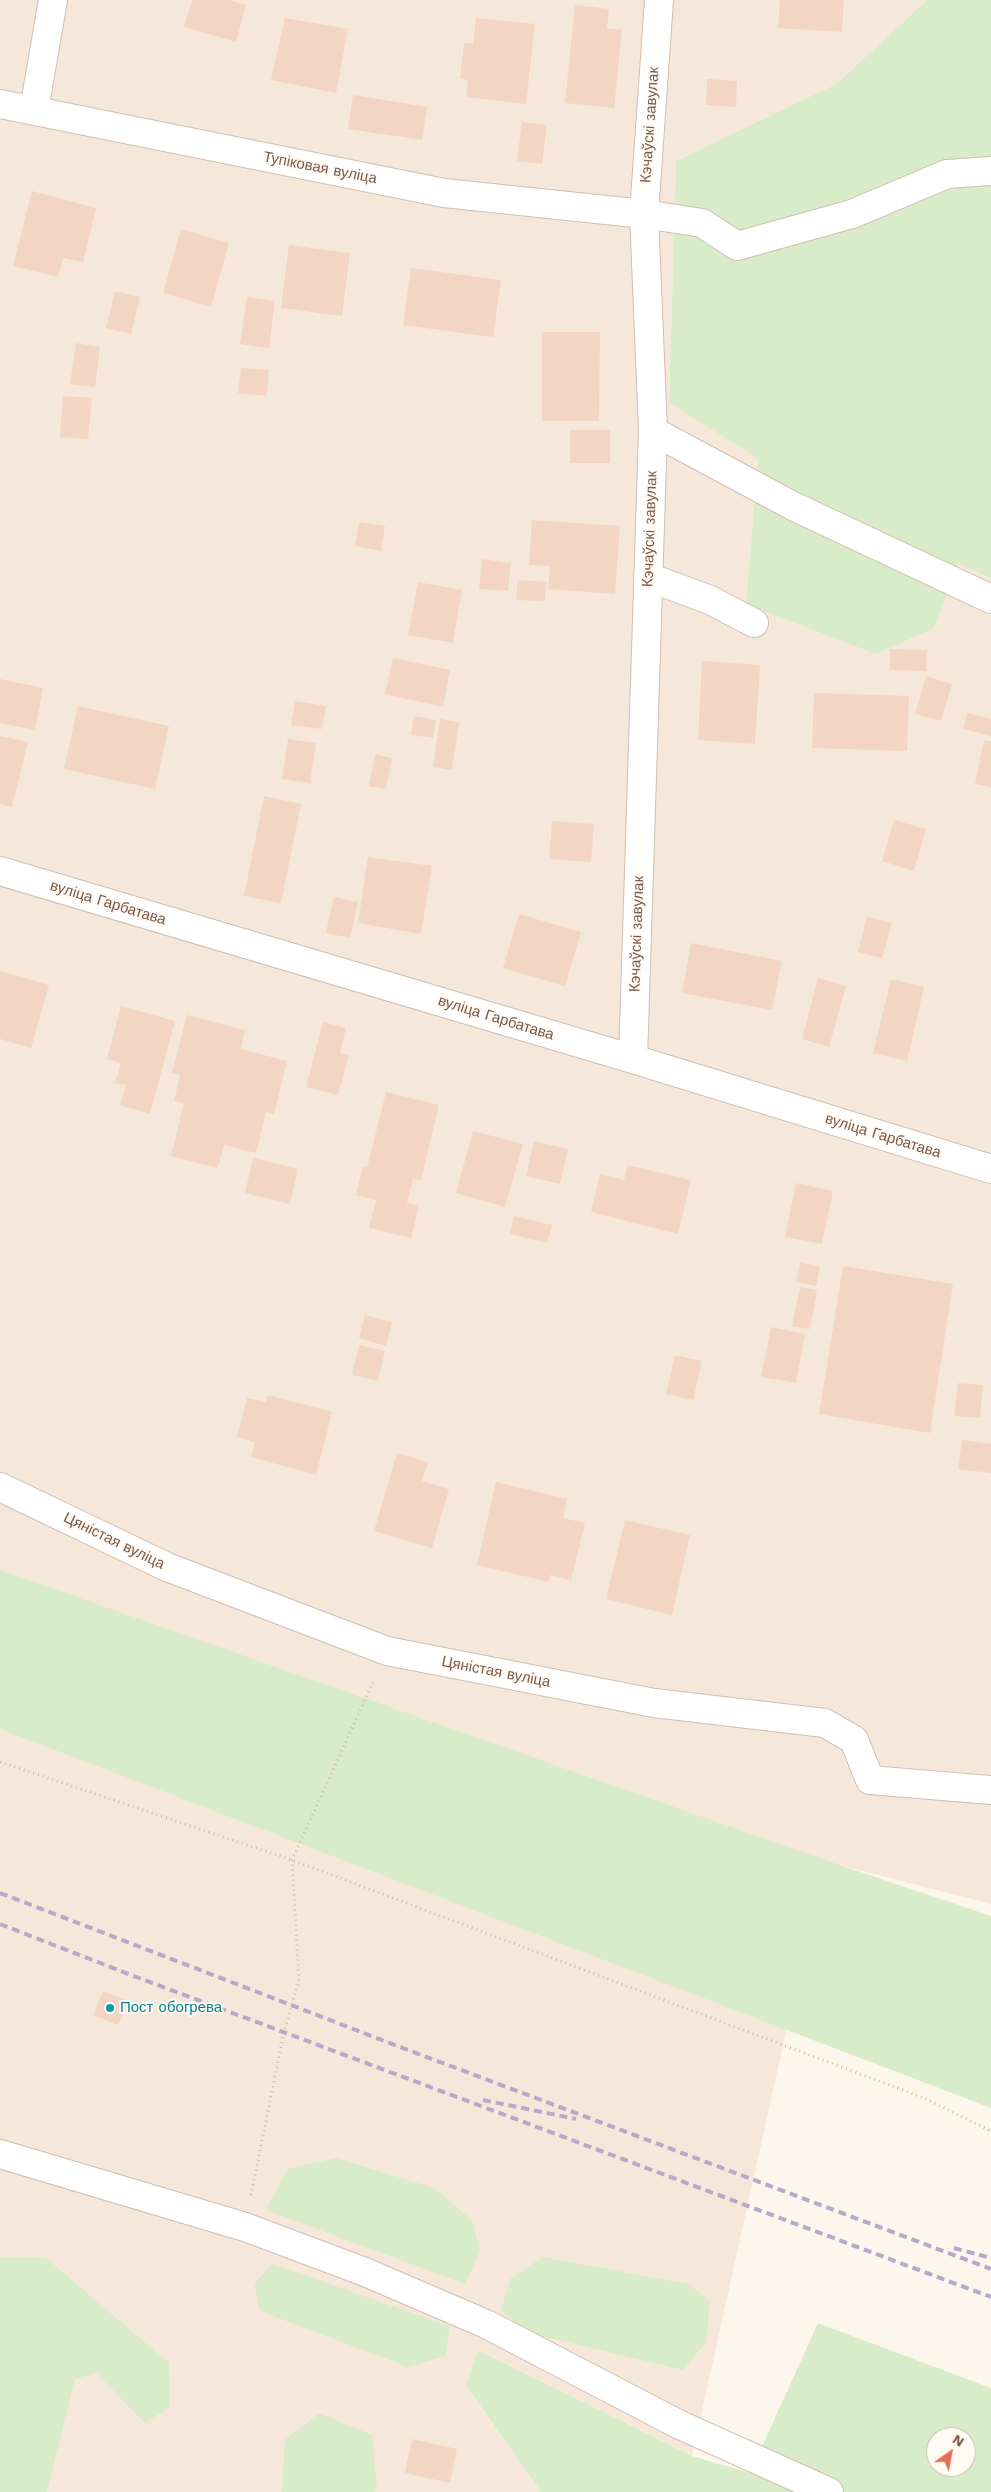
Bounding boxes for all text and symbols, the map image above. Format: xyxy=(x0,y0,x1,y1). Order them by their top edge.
street label: Кэчаўскі завулак xyxy=(637,66,663,184)
street label: Тупіковая вуліца xyxy=(262,148,378,188)
street label: Кэчаўскі завулак xyxy=(639,471,661,587)
street label: Кэчаўскі завулак xyxy=(626,876,648,992)
street label: вуліца Гарбатава xyxy=(48,877,168,929)
street label: вуліца Гарбатава xyxy=(436,992,556,1044)
street label: вуліца Гарбатава xyxy=(823,1110,943,1162)
street label: Цяністая вуліца xyxy=(60,1509,168,1573)
street label: Цяністая вуліца xyxy=(440,1653,552,1691)
place label: Пост обогрева xyxy=(120,1999,222,2017)
marker: Пост обогрева xyxy=(104,2002,116,2014)
north arrow xyxy=(926,2427,976,2477)
text: N xyxy=(950,2431,967,2450)

